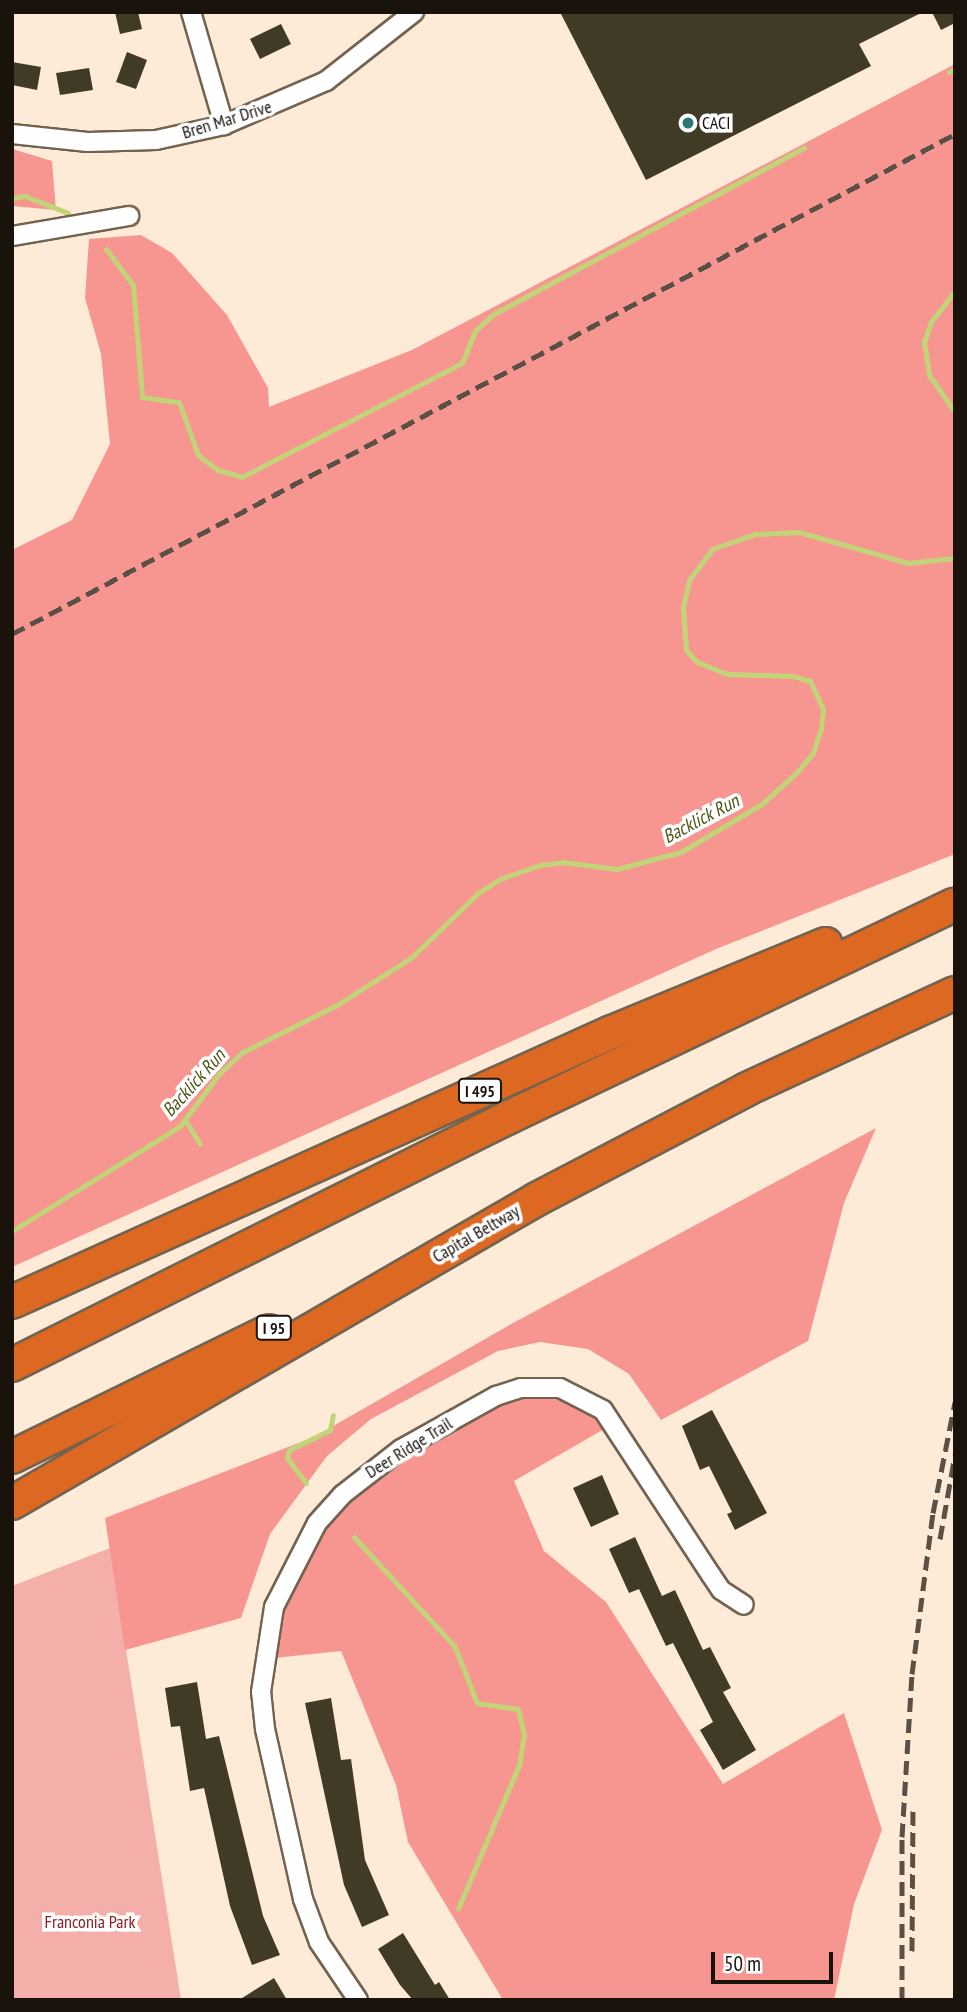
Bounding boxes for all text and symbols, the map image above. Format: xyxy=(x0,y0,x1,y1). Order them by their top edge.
street label: Bren Mar Drive xyxy=(180,96,274,144)
place label: CACI xyxy=(702,112,730,134)
marker: CACI xyxy=(680,115,696,131)
water label: Backlick Run xyxy=(659,789,743,849)
water label: Backlick Run xyxy=(158,1044,230,1122)
road number: I 495 xyxy=(457,1078,503,1104)
street label: Capital Beltway xyxy=(429,1200,523,1268)
road number: I 95 xyxy=(255,1316,293,1340)
street label: Deer Ridge Trail xyxy=(361,1413,457,1483)
park label: Franconia Park xyxy=(45,1911,135,1933)
scale bar xyxy=(715,1938,838,1982)
text: 50 m xyxy=(724,1950,761,1977)

